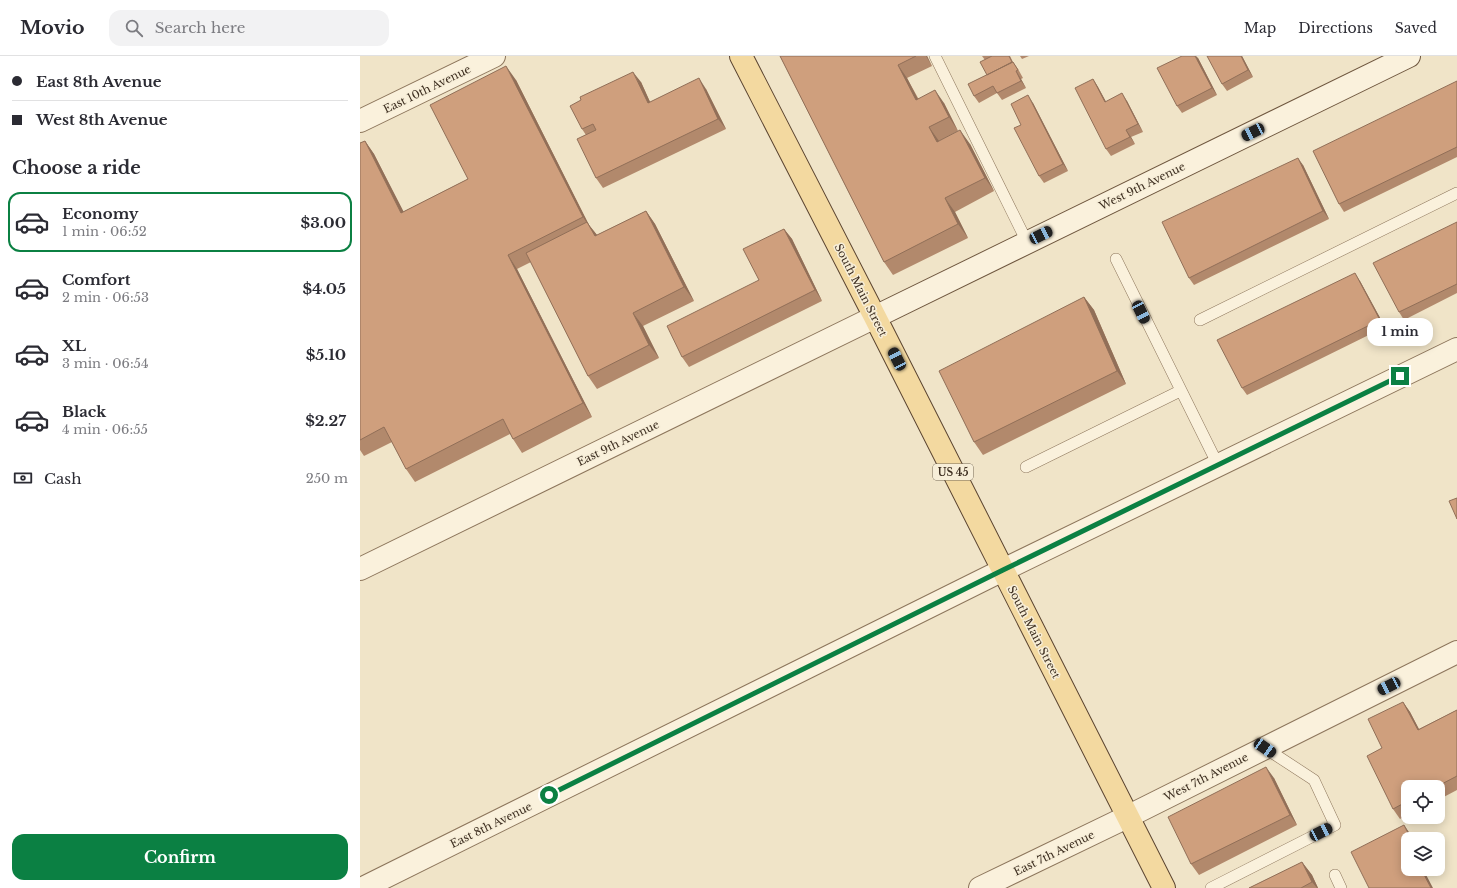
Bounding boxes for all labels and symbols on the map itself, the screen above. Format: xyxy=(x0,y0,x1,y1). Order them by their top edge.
street label: East 10th Avenue xyxy=(381,62,473,116)
car xyxy=(1240,121,1266,143)
street label: West 9th Avenue xyxy=(1096,159,1187,213)
car xyxy=(1028,224,1054,246)
street label: South Main Street xyxy=(832,241,891,339)
car xyxy=(1130,299,1152,325)
callout: 1 min xyxy=(1367,318,1433,346)
car xyxy=(886,346,908,372)
route end xyxy=(1391,367,1409,385)
street label: East 9th Avenue xyxy=(575,417,661,469)
road number: US 45 xyxy=(933,464,973,480)
street label: South Main Street xyxy=(1005,583,1064,681)
car xyxy=(1376,675,1402,697)
car xyxy=(1252,736,1278,760)
street label: West 7th Avenue xyxy=(1161,750,1250,805)
route start xyxy=(540,786,558,804)
street label: East 8th Avenue xyxy=(448,799,534,851)
car xyxy=(1308,821,1334,843)
street label: East 7th Avenue xyxy=(1011,827,1097,879)

